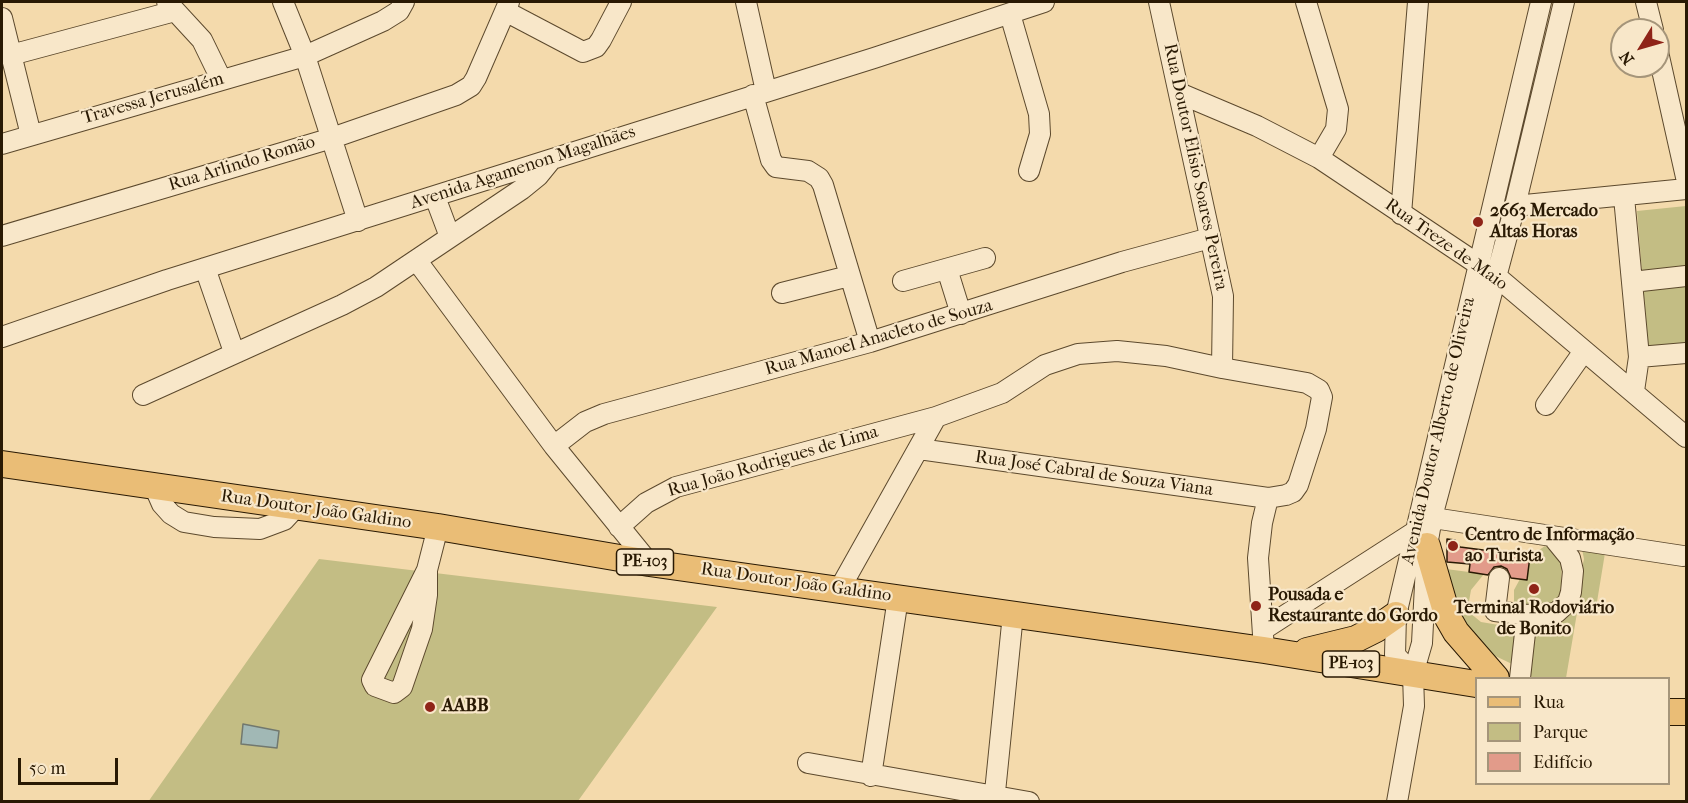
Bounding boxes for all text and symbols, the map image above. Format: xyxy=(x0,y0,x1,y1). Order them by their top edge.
north arrow xyxy=(1610,18,1670,78)
street label: Rua Doutor Elisio Soares Pereira xyxy=(1158,42,1232,292)
text: N xyxy=(1616,47,1638,69)
street label: Travessa Jerusalém xyxy=(80,68,226,130)
street label: Avenida Agamenon Magalhães xyxy=(408,121,638,215)
street label: Rua Arlindo Romão xyxy=(166,131,318,197)
street label: Rua Treze de Maio xyxy=(1380,195,1512,295)
place label: 2663 Mercado Altas Horas xyxy=(1490,201,1598,244)
marker: 2663 Mercado Altas Horas xyxy=(1471,215,1485,229)
street label: Rua Manoel Anacleto de Souza xyxy=(763,295,995,381)
street label: Avenida Doutor Alberto de Oliveira xyxy=(1398,295,1480,567)
street label: Rua João Rodrigues de Lima xyxy=(665,422,881,502)
street label: Rua José Cabral de Souza Viana xyxy=(974,447,1214,501)
street label: Rua Doutor João Galdino xyxy=(219,486,413,534)
place label: Centro de Informação ao Turista xyxy=(1465,525,1634,568)
marker: Centro de Informação ao Turista xyxy=(1446,539,1460,553)
road number: PE-103 xyxy=(616,549,674,575)
street label: Rua Doutor João Galdino xyxy=(699,559,893,607)
marker: Terminal Rodoviário de Bonito xyxy=(1527,582,1541,596)
place label: Pousada e Restaurante do Gordo xyxy=(1268,585,1438,628)
place label: Terminal Rodoviário de Bonito xyxy=(1454,598,1614,640)
marker: Pousada e Restaurante do Gordo xyxy=(1249,599,1263,613)
road number: PE-103 xyxy=(1322,651,1380,677)
legend xyxy=(1475,677,1670,785)
text: Rua xyxy=(1533,692,1564,713)
place label: AABB xyxy=(442,696,489,718)
marker: AABB xyxy=(423,700,437,714)
text: Parque xyxy=(1533,722,1588,743)
scale bar xyxy=(21,746,122,784)
text: Edifício xyxy=(1533,752,1592,773)
text: 50 m xyxy=(29,758,65,779)

